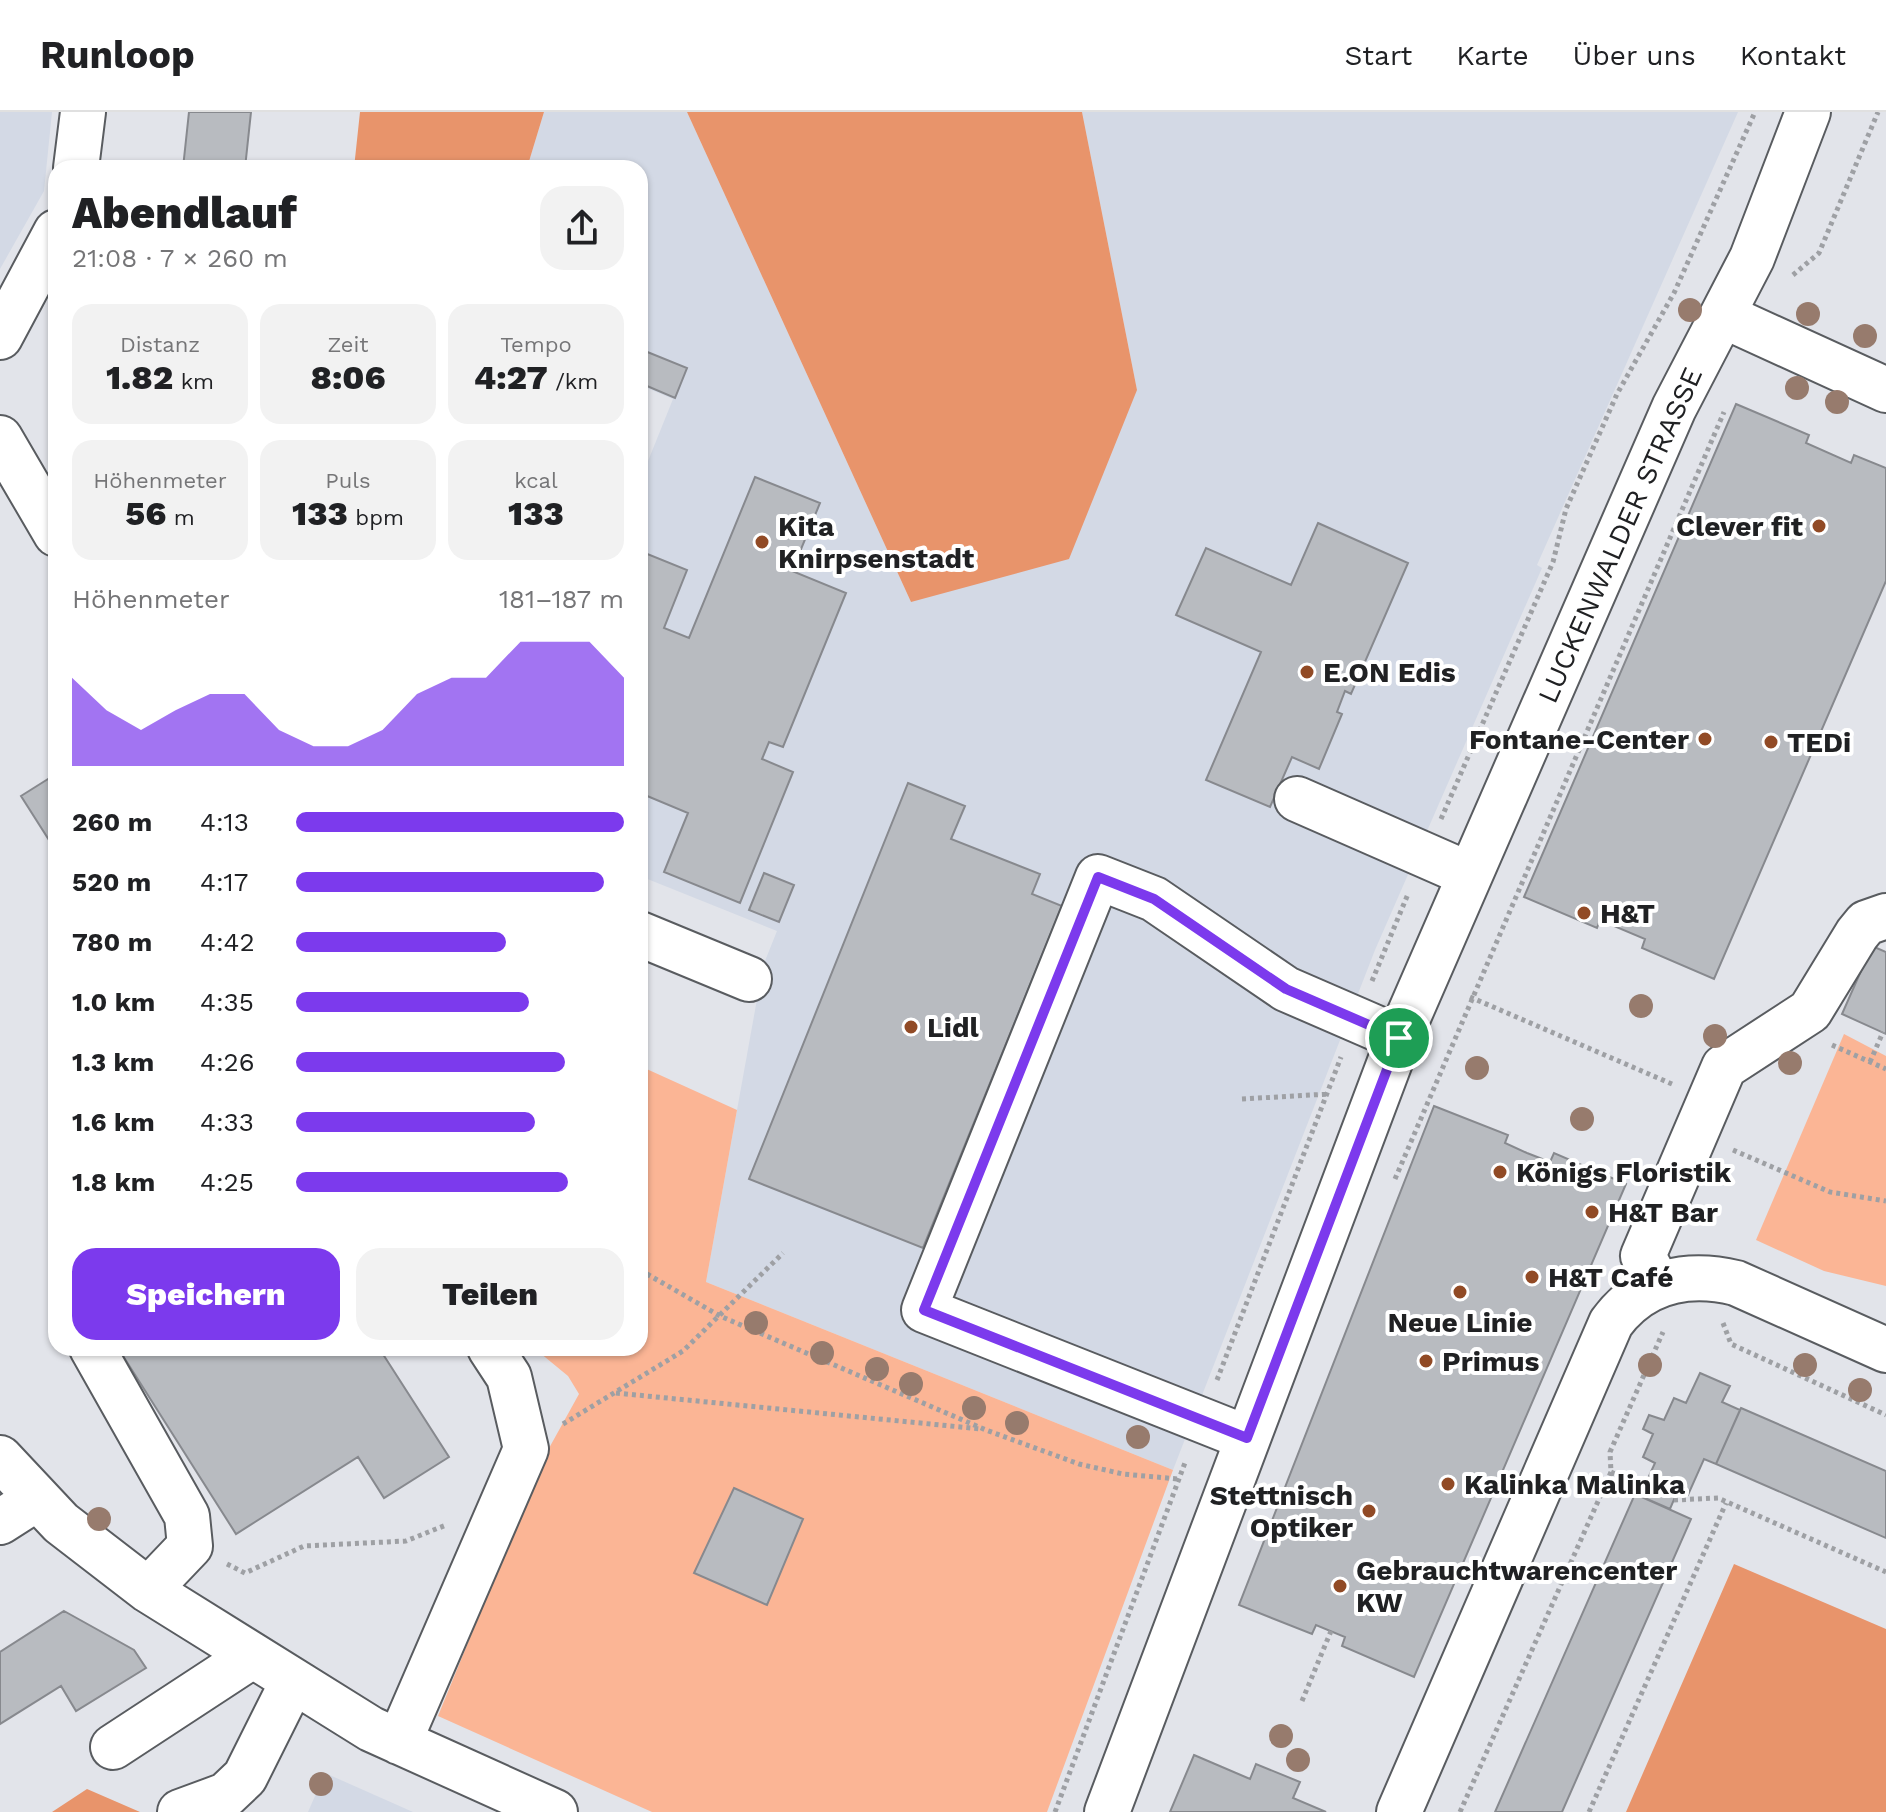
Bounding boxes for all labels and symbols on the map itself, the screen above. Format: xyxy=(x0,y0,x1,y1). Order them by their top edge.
street label: LUCKENWALDER STRASSE xyxy=(1531,362,1709,708)
place label: Kita Knirpsenstadt xyxy=(778,510,974,575)
place label: Clever fit xyxy=(1676,510,1803,543)
marker: Clever fit xyxy=(1810,517,1828,535)
marker: Kita Knirpsenstadt xyxy=(753,533,771,551)
place label: E.ON Edis xyxy=(1323,656,1456,689)
marker: E.ON Edis xyxy=(1298,663,1316,681)
place label: Fontane-Center xyxy=(1469,723,1689,756)
place label: TEDi xyxy=(1787,726,1851,759)
marker: Fontane-Center xyxy=(1696,730,1714,748)
marker: TEDi xyxy=(1762,733,1780,751)
place label: H&T xyxy=(1600,897,1655,930)
marker: H&T xyxy=(1575,904,1593,922)
pin xyxy=(1365,1004,1433,1072)
place label: Lidl xyxy=(927,1011,980,1044)
marker: Lidl xyxy=(902,1018,920,1036)
place label: Königs Floristik xyxy=(1516,1156,1732,1189)
marker: Königs Floristik xyxy=(1491,1163,1509,1181)
place label: H&T Bar xyxy=(1608,1196,1718,1229)
marker: H&T Bar xyxy=(1583,1203,1601,1221)
place label: H&T Café xyxy=(1548,1261,1674,1294)
marker: H&T Café xyxy=(1523,1268,1541,1286)
marker: Neue Linie xyxy=(1451,1283,1469,1301)
place label: Neue Linie xyxy=(1387,1306,1533,1339)
place label: Primus xyxy=(1442,1345,1540,1378)
marker: Primus xyxy=(1417,1352,1435,1370)
place label: Kalinka Malinka xyxy=(1464,1468,1686,1501)
marker: Kalinka Malinka xyxy=(1439,1475,1457,1493)
place label: Stettnisch Optiker xyxy=(1210,1479,1353,1544)
marker: Stettnisch Optiker xyxy=(1360,1502,1378,1520)
place label: Gebrauchtwarencenter KW xyxy=(1356,1554,1677,1619)
marker: Gebrauchtwarencenter KW xyxy=(1331,1577,1349,1595)

